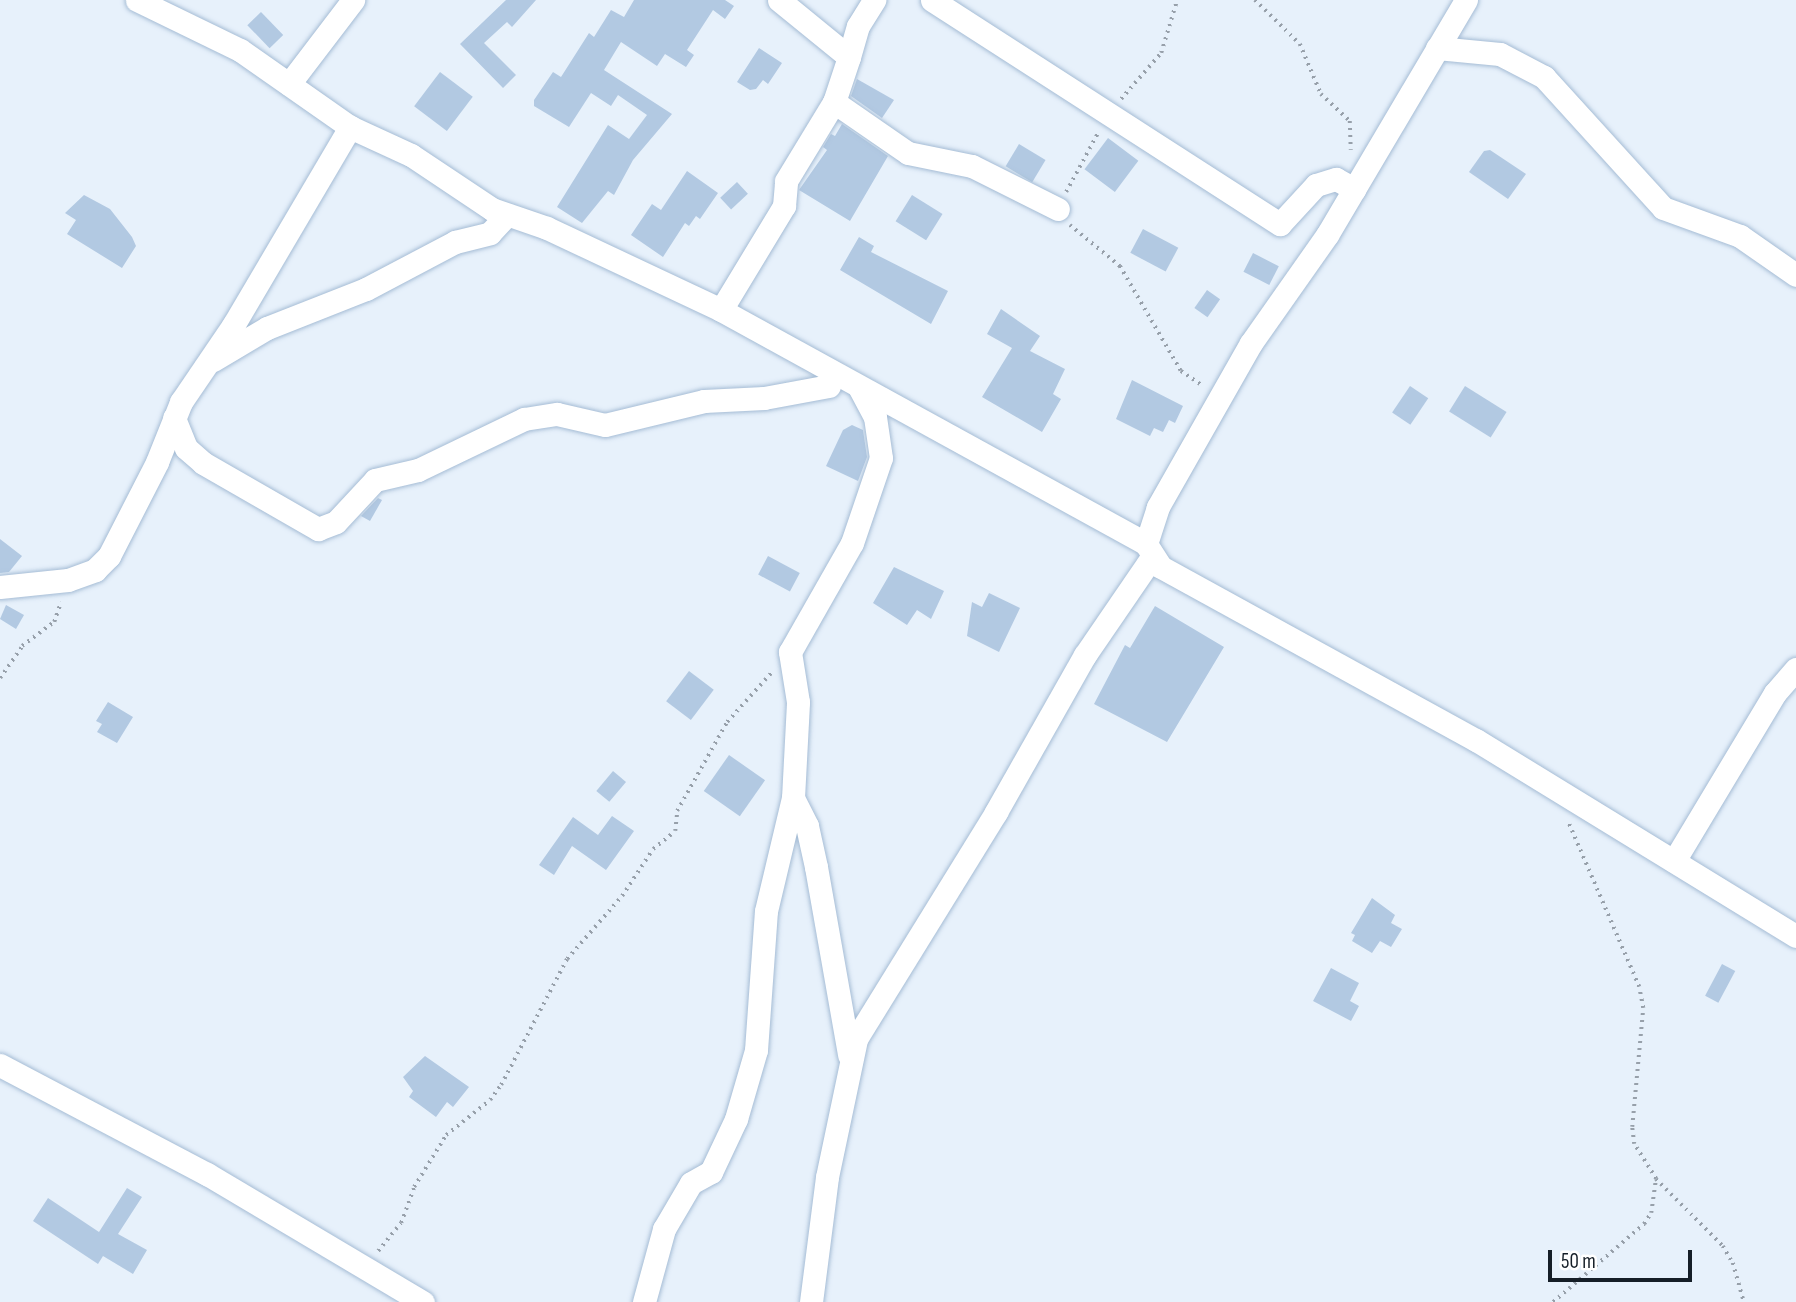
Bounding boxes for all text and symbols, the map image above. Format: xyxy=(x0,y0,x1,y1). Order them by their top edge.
scale bar xyxy=(1551,1236,1694,1280)
text: 50 m xyxy=(1561,1249,1596,1274)

